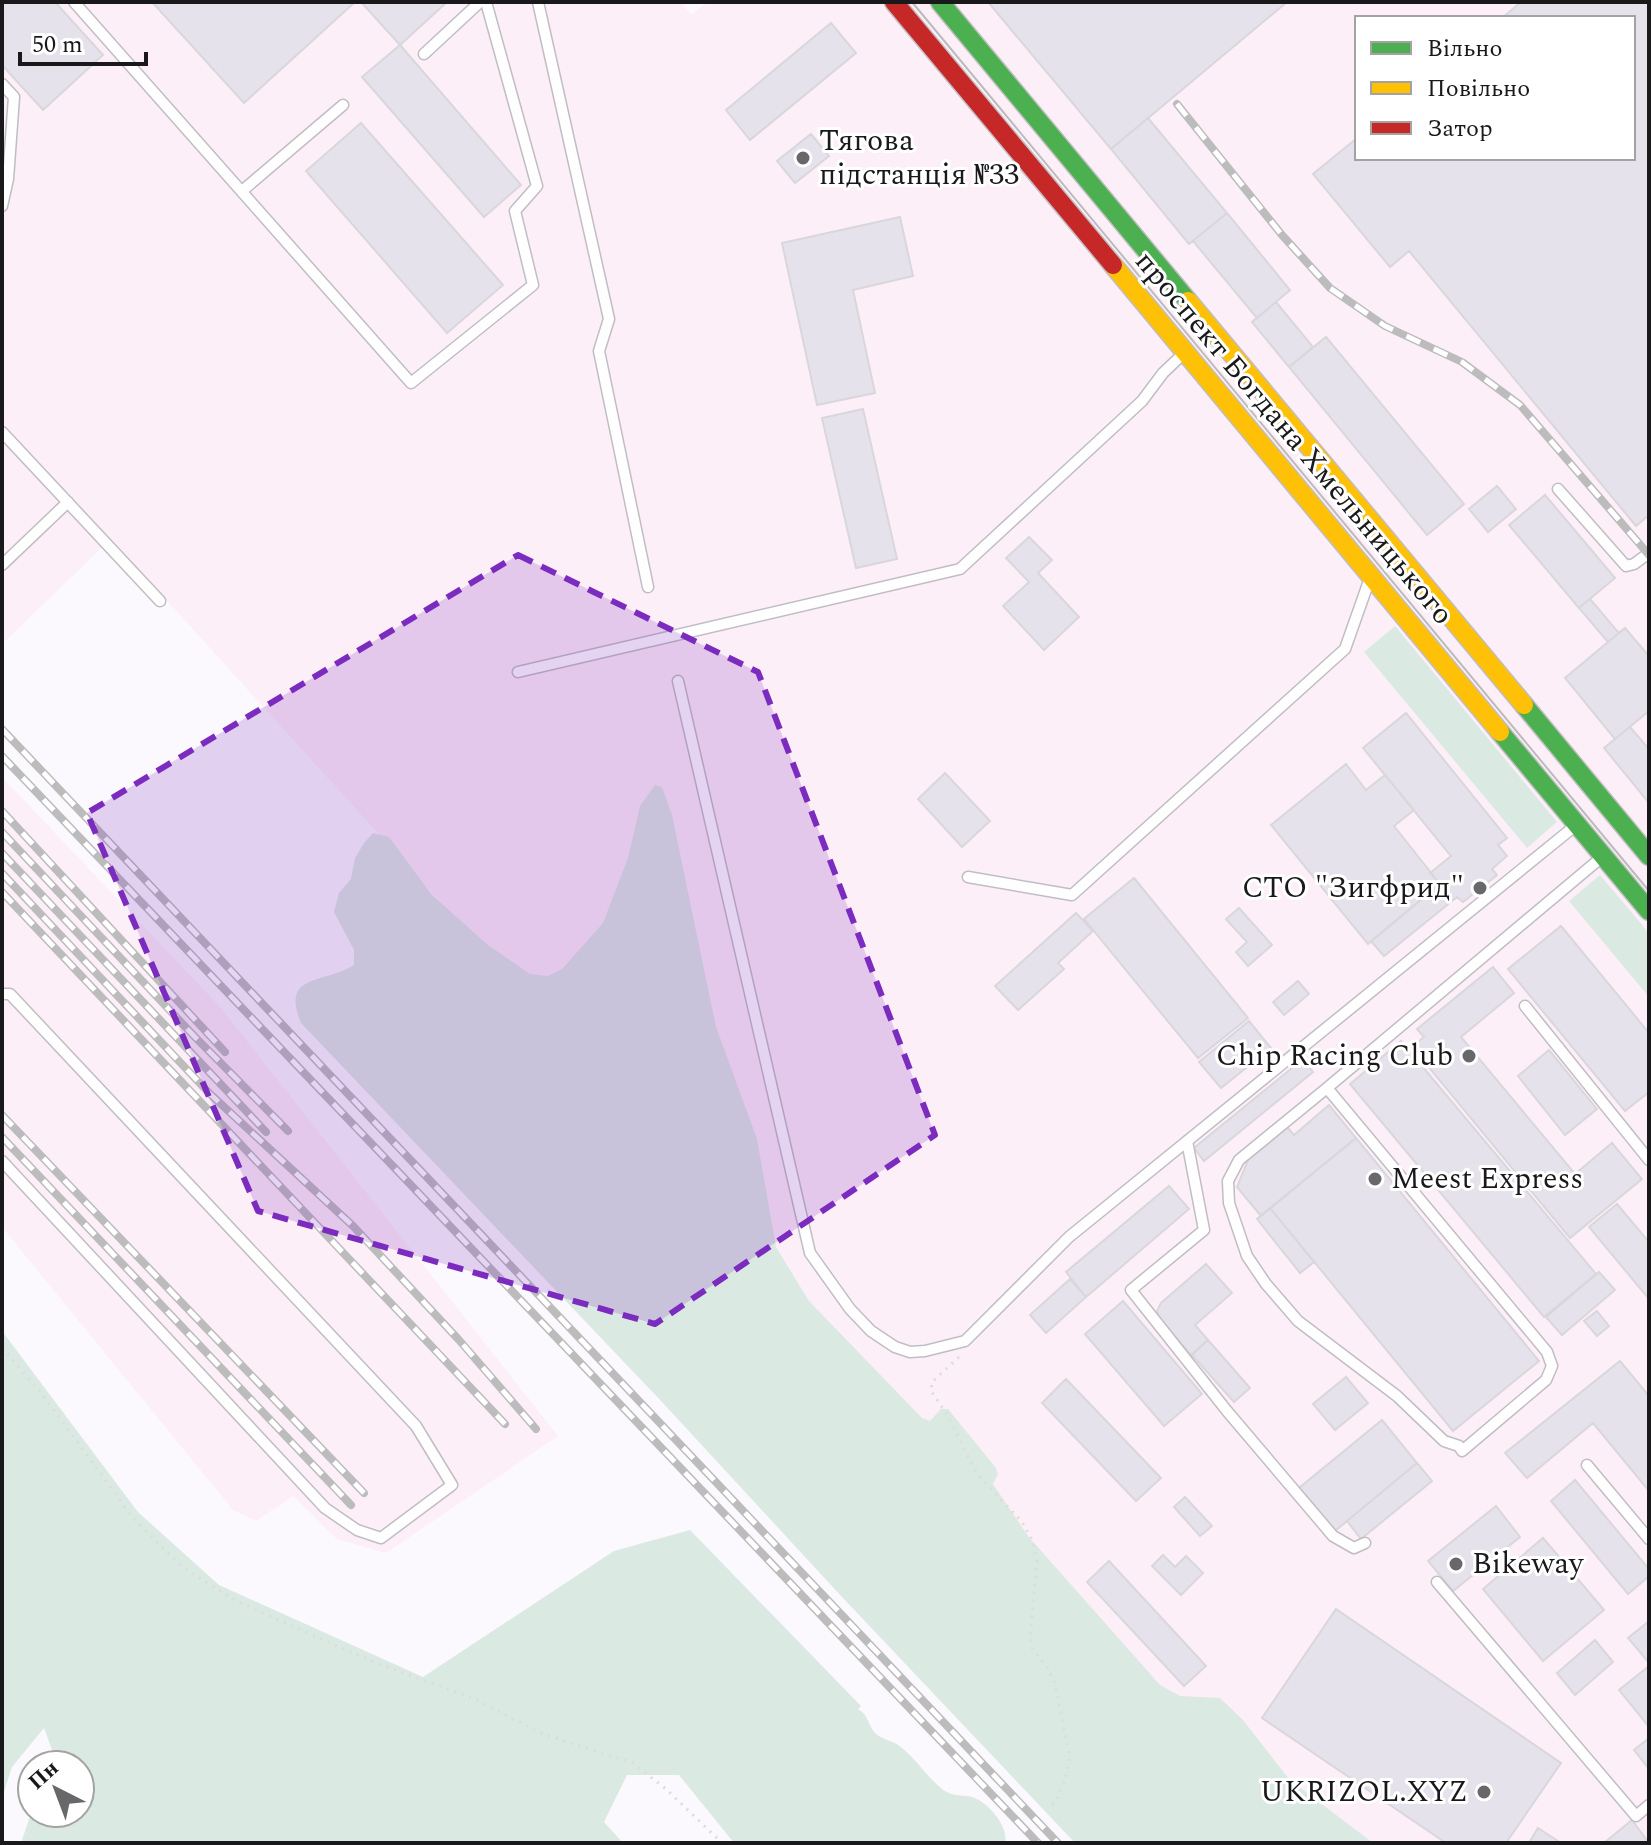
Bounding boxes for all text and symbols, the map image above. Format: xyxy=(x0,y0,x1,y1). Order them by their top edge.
scale bar xyxy=(20,16,146,66)
legend xyxy=(1355,16,1635,160)
text: 50 m xyxy=(32,27,83,63)
text: Вільно xyxy=(1427,31,1502,67)
text: Повільно xyxy=(1427,71,1530,107)
text: Затор xyxy=(1427,111,1493,147)
place label: Тягова пiдстанцiя №33 xyxy=(819,118,1019,198)
marker: Тягова пiдстанцiя №33 xyxy=(794,149,812,167)
street label: проспект Богдана Хмельницького xyxy=(1123,241,1465,635)
place label: СТО "Зигфрид" xyxy=(1242,865,1464,911)
marker: СТО "Зигфрид" xyxy=(1471,879,1489,897)
place label: Chip Racing Club xyxy=(1216,1033,1453,1079)
marker: Chip Racing Club xyxy=(1460,1047,1478,1065)
place label: Meest Express xyxy=(1391,1156,1583,1202)
marker: Meest Express xyxy=(1366,1170,1384,1188)
place label: Bikeway xyxy=(1472,1541,1585,1587)
marker: Bikeway xyxy=(1447,1555,1465,1573)
north arrow xyxy=(16,1749,96,1829)
text: Пн xyxy=(21,1752,67,1798)
place label: UKRIZOL.XYZ xyxy=(1260,1769,1468,1815)
marker: UKRIZOL.XYZ xyxy=(1475,1783,1493,1801)

